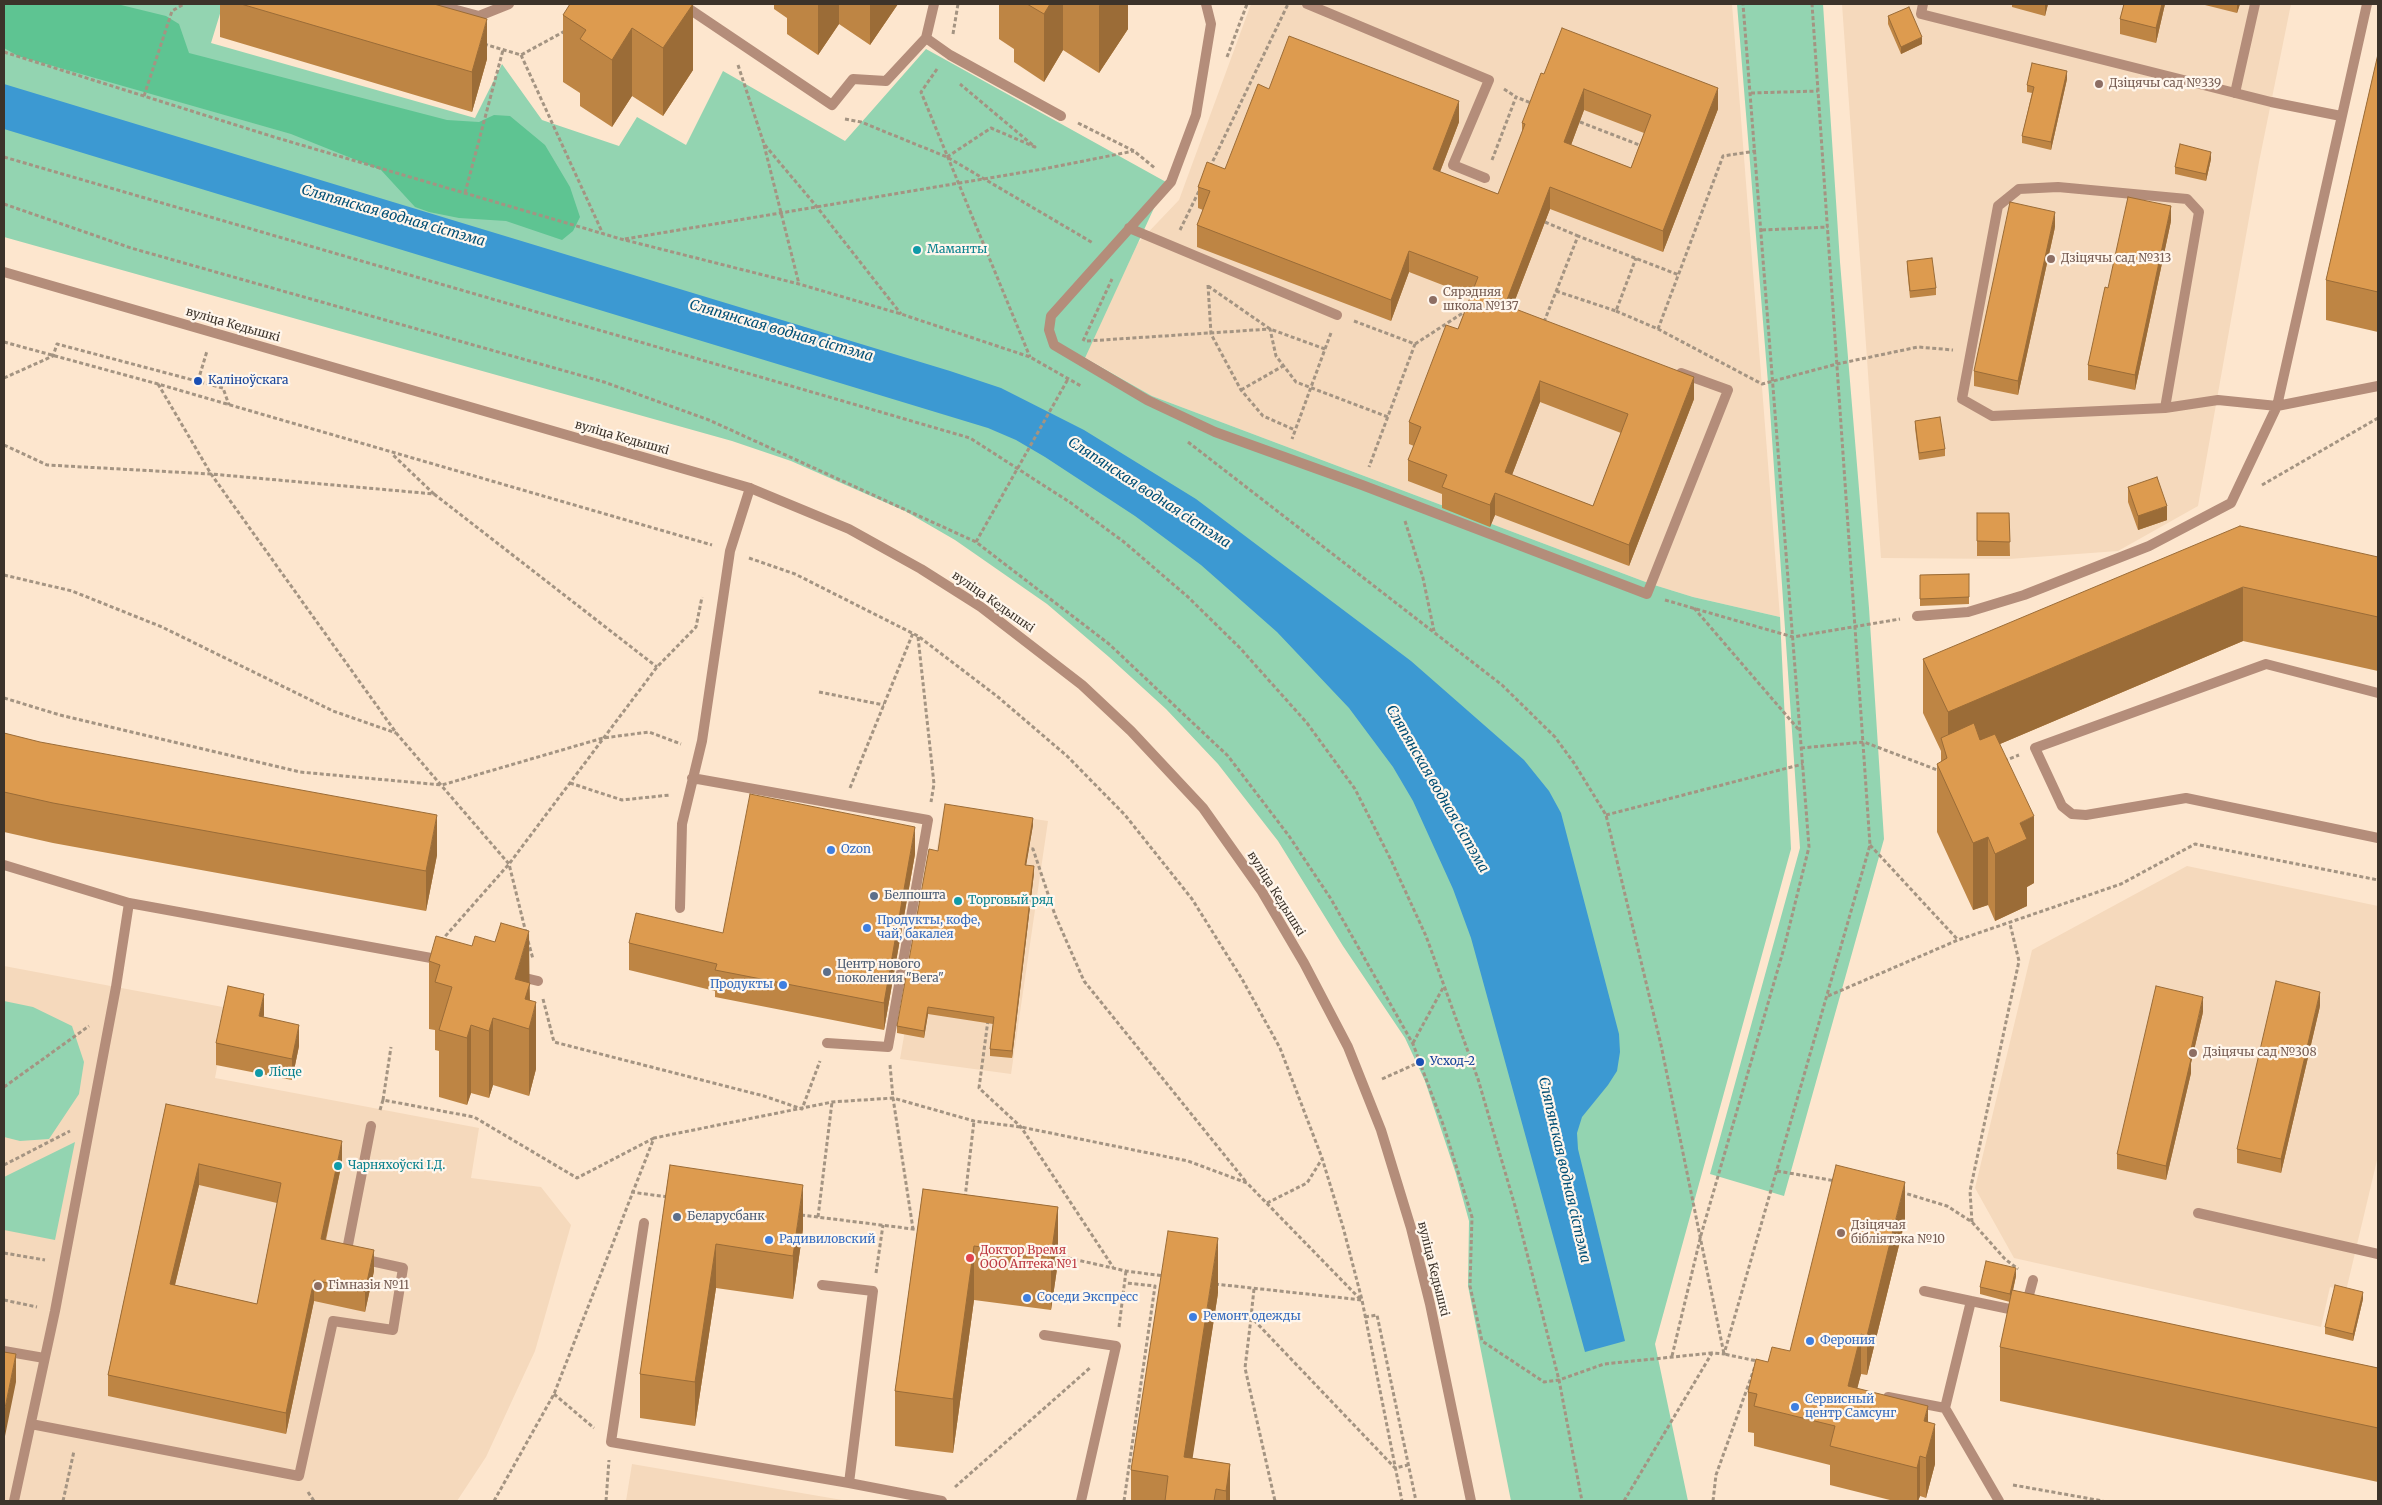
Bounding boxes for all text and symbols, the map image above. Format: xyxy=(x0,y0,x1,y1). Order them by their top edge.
place label: Дзіцячы сад №339 xyxy=(2109,77,2221,91)
marker: Дзіцячы сад №339 xyxy=(2093,78,2105,90)
water label: Сляпянская водная сістэма xyxy=(299,182,487,250)
place label: Маманты xyxy=(927,243,987,257)
marker: Маманты xyxy=(911,244,923,256)
place label: Дзіцячы сад №313 xyxy=(2061,252,2171,266)
marker: Дзіцячы сад №313 xyxy=(2045,253,2057,265)
place label: Сярэдняя школа №137 xyxy=(1443,286,1519,314)
marker: Сярэдняя школа №137 xyxy=(1427,294,1439,306)
water label: Сляпянская водная сістэма xyxy=(687,297,875,365)
street label: вуліца Кедышкі xyxy=(184,305,282,345)
place label: Каліноўскага xyxy=(208,374,289,388)
marker: Каліноўскага xyxy=(192,375,204,387)
street label: вуліца Кедышкі xyxy=(573,418,671,458)
water label: Сляпянская водная сістэма xyxy=(1065,434,1233,552)
street label: вуліца Кедышкі xyxy=(949,568,1037,636)
water label: Сляпянская водная сістэма xyxy=(1382,702,1492,876)
place label: Ozon xyxy=(841,843,871,857)
marker: Ozon xyxy=(825,844,837,856)
street label: вуліца Кедышкі xyxy=(1244,849,1308,939)
place label: Белпошта xyxy=(884,889,946,903)
marker: Белпошта xyxy=(868,890,880,902)
place label: Торговый ряд xyxy=(968,894,1054,908)
marker: Торговый ряд xyxy=(952,895,964,907)
place label: Продукты, кофе, чай, бакалея xyxy=(877,914,980,942)
marker: Продукты, кофе, чай, бакалея xyxy=(861,922,873,934)
place label: Центр нового поколения "Вега" xyxy=(837,958,944,986)
marker: Центр нового поколения "Вега" xyxy=(821,966,833,978)
place label: Продукты xyxy=(710,978,773,992)
marker: Продукты xyxy=(777,979,789,991)
place label: Дзіцячы сад №308 xyxy=(2203,1046,2317,1060)
marker: Дзіцячы сад №308 xyxy=(2187,1047,2199,1059)
place label: Усход-2 xyxy=(1430,1055,1475,1069)
marker: Усход-2 xyxy=(1414,1056,1426,1068)
place label: Лісце xyxy=(269,1066,302,1080)
marker: Лісце xyxy=(253,1067,265,1079)
water label: Сляпянская водная сістэма xyxy=(1534,1075,1594,1265)
place label: Чарняхоўскі І.Д. xyxy=(348,1159,445,1173)
marker: Чарняхоўскі І.Д. xyxy=(332,1160,344,1172)
place label: Беларусбанк xyxy=(687,1210,765,1224)
marker: Беларусбанк xyxy=(671,1211,683,1223)
place label: Дзіцячая бібліятэка №10 xyxy=(1851,1219,1945,1247)
street label: вуліца Кедышкі xyxy=(1414,1220,1452,1318)
marker: Дзіцячая бібліятэка №10 xyxy=(1835,1227,1847,1239)
place label: Радивиловский xyxy=(779,1233,875,1247)
marker: Радивиловский xyxy=(763,1234,775,1246)
place label: Доктор Время ООО Аптека №1 xyxy=(980,1244,1077,1272)
marker: Доктор Время ООО Аптека №1 xyxy=(964,1252,976,1264)
place label: Гімназія №11 xyxy=(328,1279,409,1293)
marker: Гімназія №11 xyxy=(312,1280,324,1292)
place label: Соседи Экспресс xyxy=(1037,1291,1138,1305)
marker: Соседи Экспресс xyxy=(1021,1292,1033,1304)
place label: Ремонт одежды xyxy=(1203,1310,1301,1324)
marker: Ремонт одежды xyxy=(1187,1311,1199,1323)
place label: Ферония xyxy=(1820,1334,1875,1348)
marker: Ферония xyxy=(1804,1335,1816,1347)
place label: Сервисный центр Самсунг xyxy=(1805,1393,1896,1421)
marker: Сервисный центр Самсунг xyxy=(1789,1401,1801,1413)

